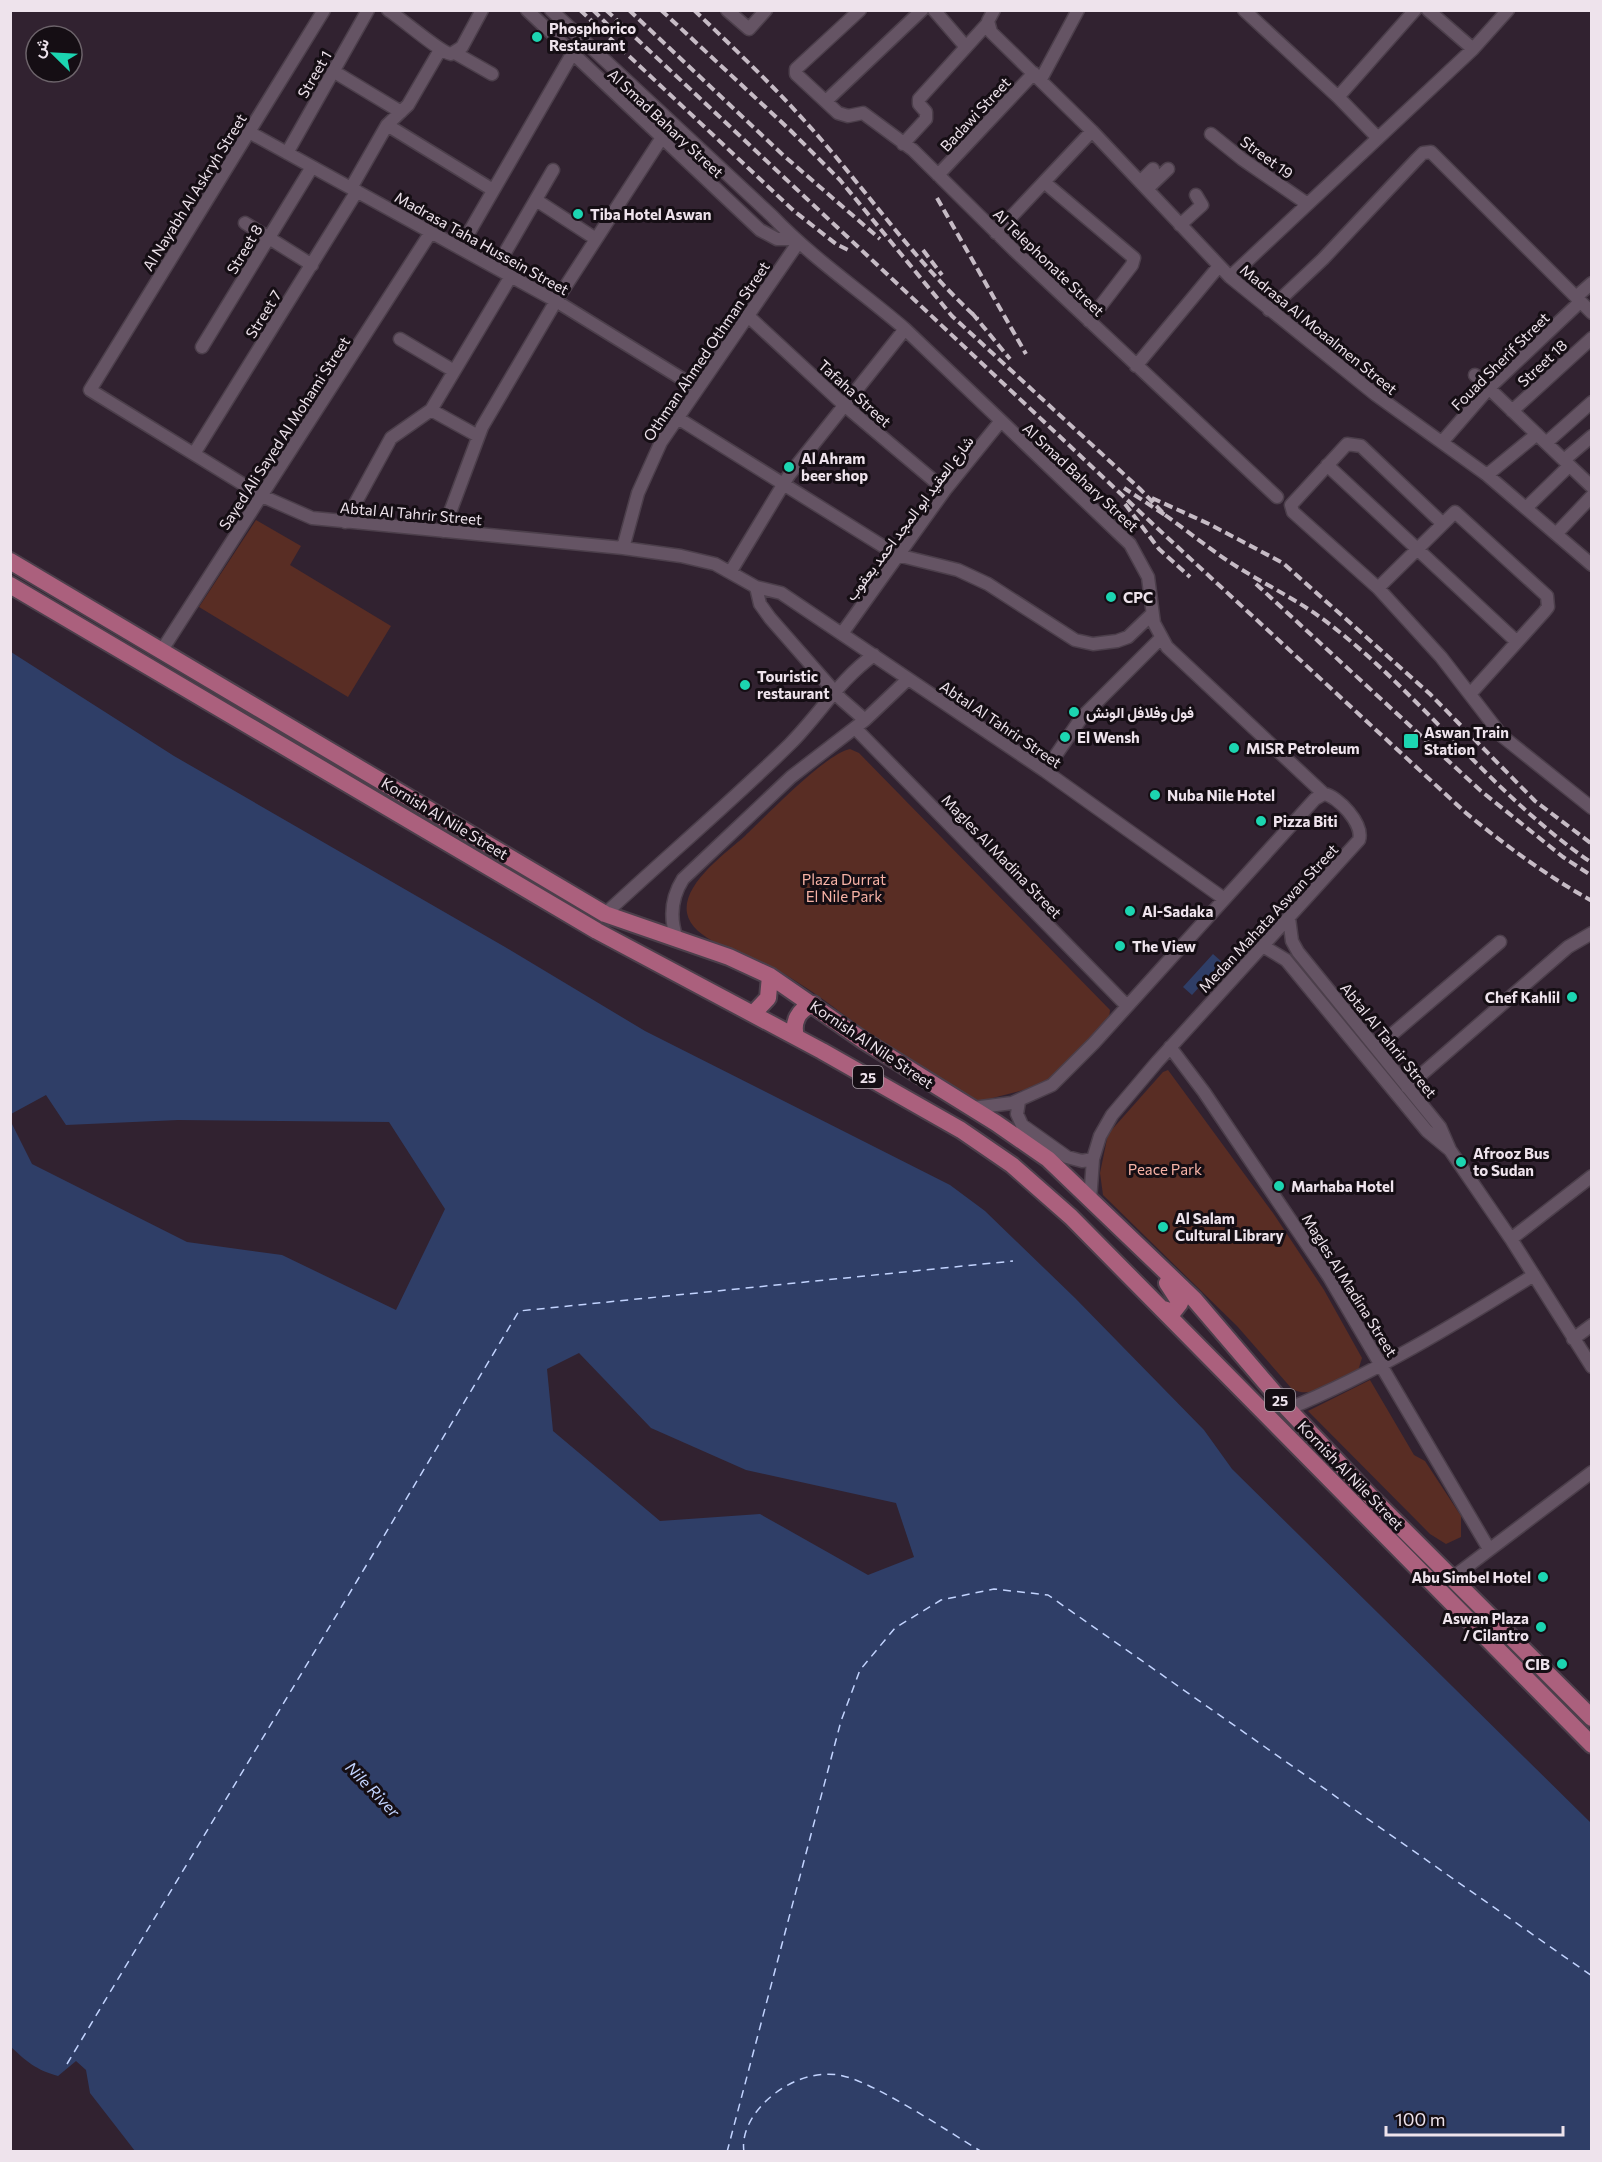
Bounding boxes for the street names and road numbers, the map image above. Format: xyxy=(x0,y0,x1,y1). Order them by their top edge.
street label: Street 1 xyxy=(293,47,335,101)
street label: Al Smad Bahary Street xyxy=(605,65,727,181)
street label: Badawi Street xyxy=(936,73,1014,155)
street label: Al Nayabh Al Askryh Street xyxy=(138,110,250,274)
street label: Street 19 xyxy=(1237,132,1297,182)
street label: Madrasa Taha Hussein Street xyxy=(392,188,572,298)
street label: Al Telephonate Street xyxy=(990,204,1108,320)
street label: Street 8 xyxy=(222,221,266,277)
street label: Othman Ahmed Othman Street xyxy=(639,258,773,444)
street label: Madrasa Al Moaalmen Street xyxy=(1237,260,1401,398)
street label: Street 7 xyxy=(241,287,285,341)
street label: Fouad Sherif Street xyxy=(1447,308,1553,414)
street label: Sayed Ali Sayed Al Mohami Street xyxy=(215,333,353,533)
street label: Street 18 xyxy=(1514,336,1570,390)
street label: Tafaha Street xyxy=(815,356,895,430)
street label: Al Smad Bahary Street xyxy=(1020,419,1142,535)
street label: شارع العقيد ابو المجد احمد يعقوب xyxy=(841,432,979,606)
street label: Abtal Al Tahrir Street xyxy=(339,498,483,528)
street label: Abtal Al Tahrir Street xyxy=(937,677,1065,771)
street label: Kornish Al Nile Street xyxy=(378,773,512,863)
street label: Magles Al Madina Street xyxy=(938,790,1066,922)
street label: Medan Mahata Aswan Street xyxy=(1195,840,1341,996)
street label: Abtal Al Tahrir Street xyxy=(1337,979,1441,1101)
street label: Kornish Al Nile Street xyxy=(807,996,937,1092)
road number: 25 xyxy=(853,1066,883,1088)
street label: Magles Al Madina Street xyxy=(1299,1210,1401,1360)
road number: 25 xyxy=(1265,1389,1295,1411)
street label: Kornish Al Nile Street xyxy=(1294,1417,1408,1533)

